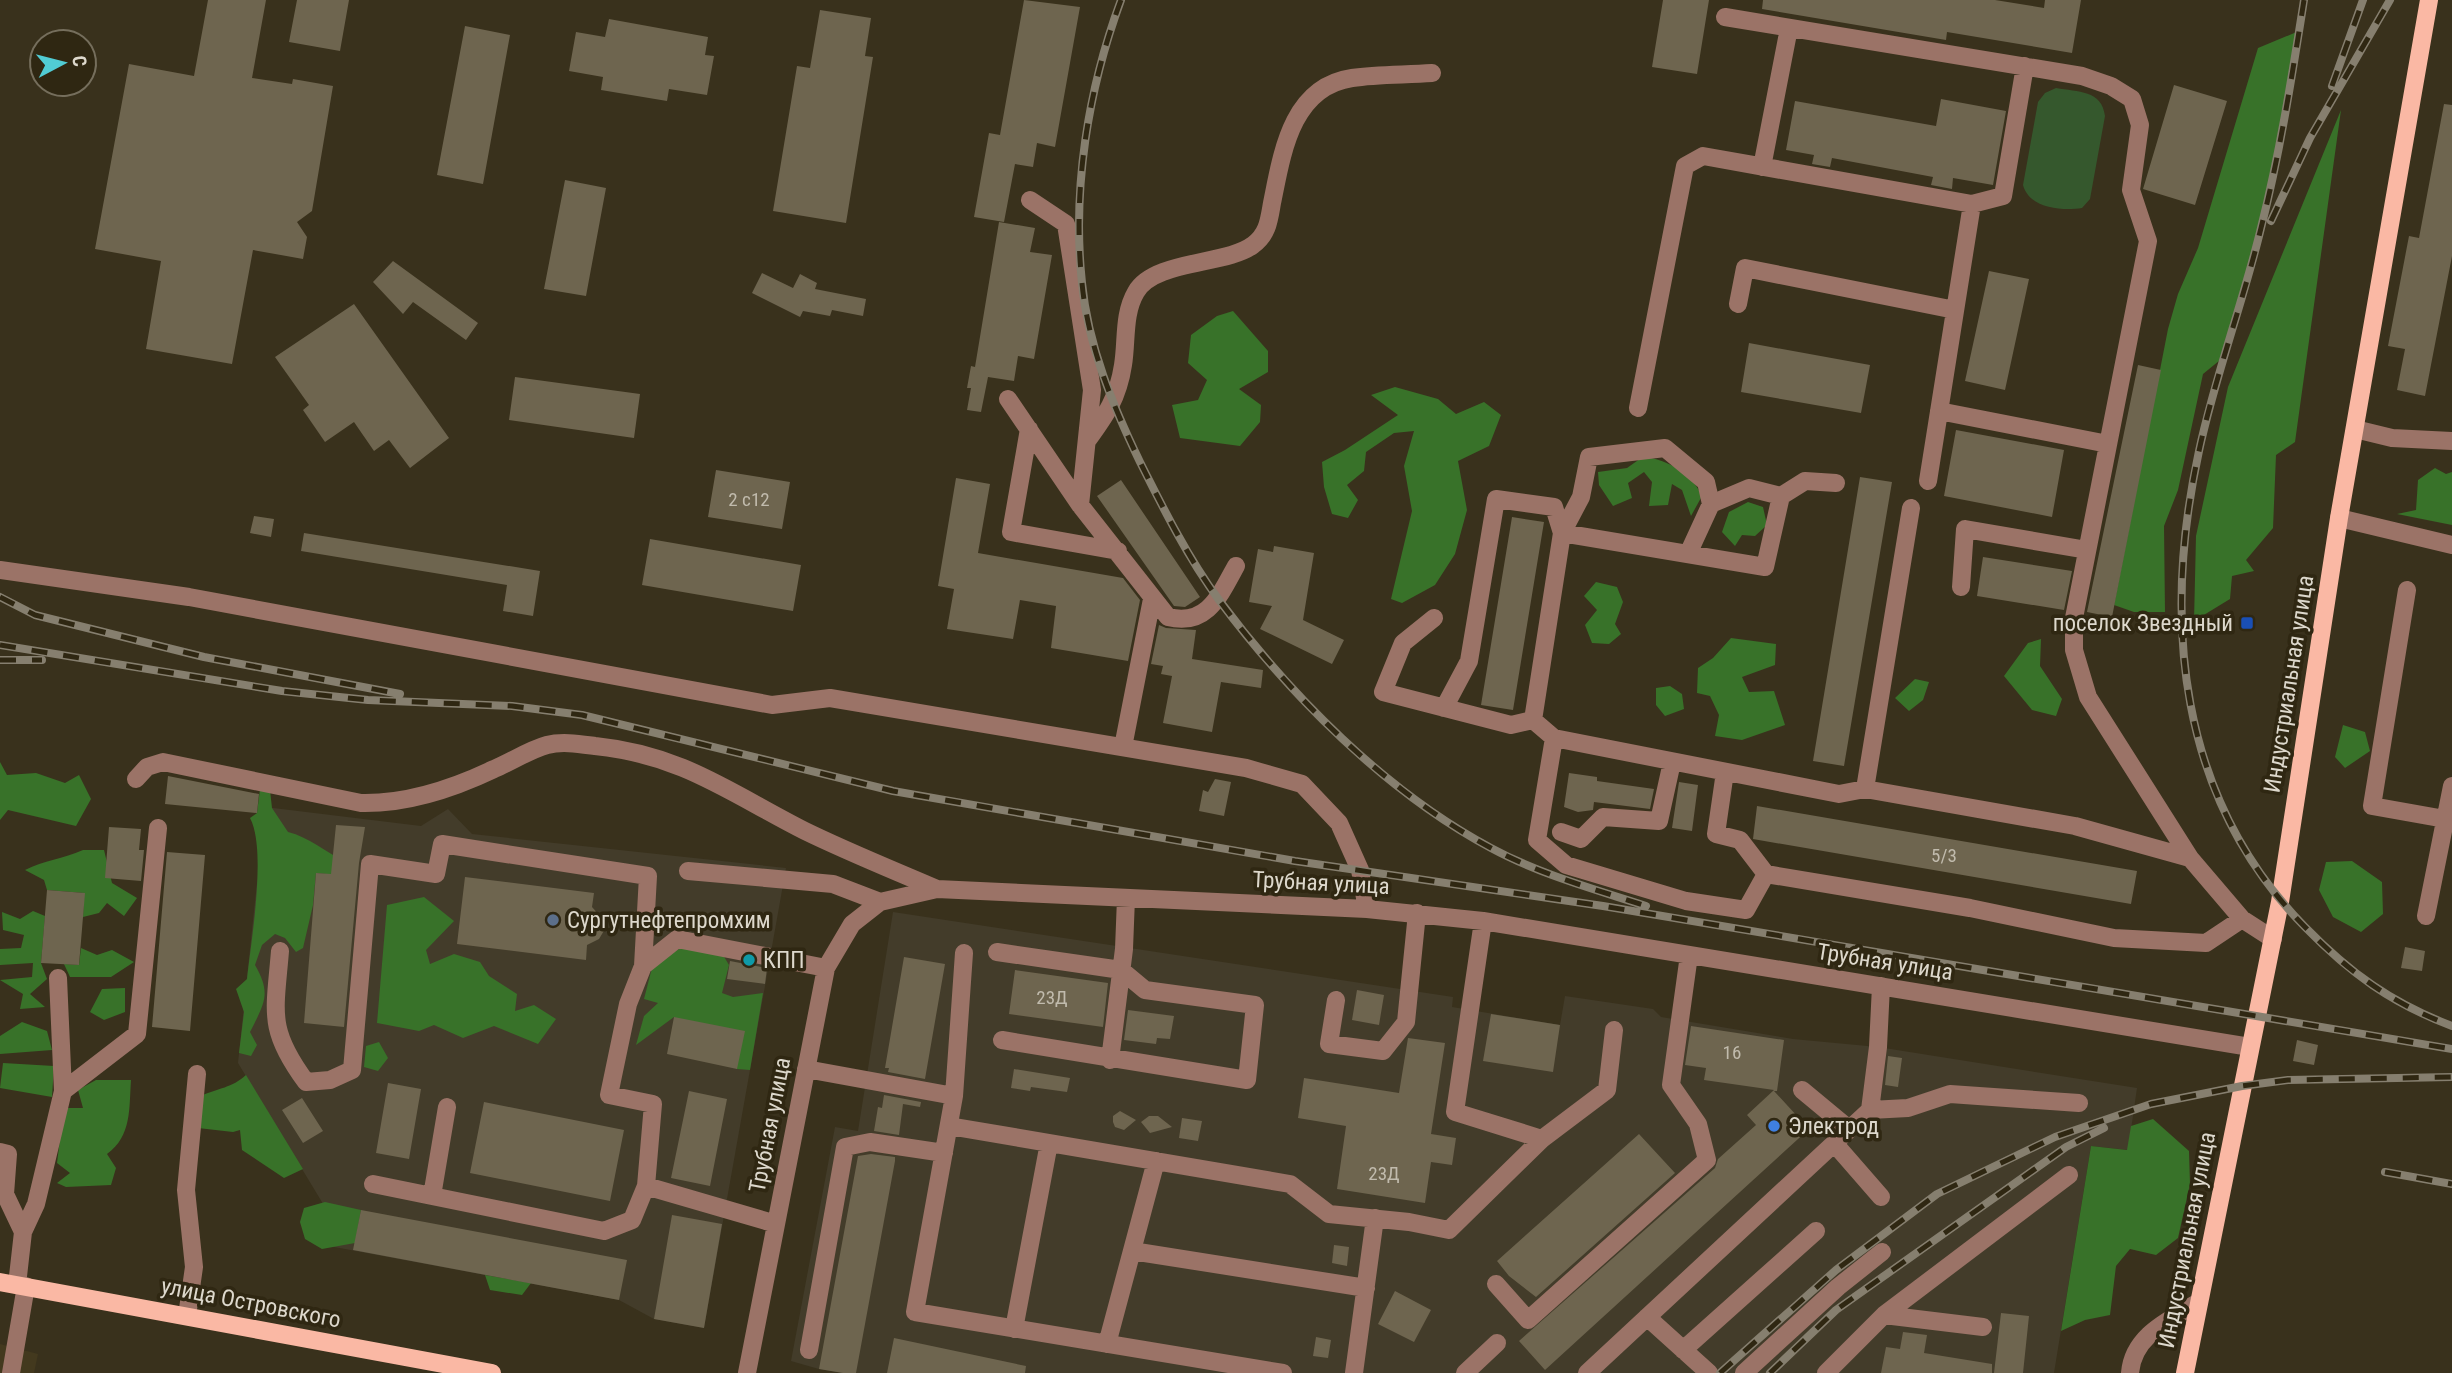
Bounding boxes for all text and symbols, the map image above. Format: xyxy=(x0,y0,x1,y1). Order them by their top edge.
north arrow xyxy=(28,28,98,98)
text: С xyxy=(67,54,91,68)
house number: 2 с12 xyxy=(728,488,770,511)
street label: Индустриальная улица xyxy=(2258,573,2320,795)
place label: поселок Звездный xyxy=(2053,610,2233,637)
marker: поселок Звездный xyxy=(2239,615,2255,631)
house number: 5/3 xyxy=(1931,844,1957,867)
street label: Трубная улица xyxy=(1252,866,1390,900)
place label: Сургутнефтепромхим xyxy=(567,907,771,934)
marker: Сургутнефтепромхим xyxy=(545,912,561,928)
street label: Трубная улица xyxy=(1815,938,1955,986)
place label: КПП xyxy=(763,947,804,974)
marker: КПП xyxy=(741,952,757,968)
house number: 23Д xyxy=(1036,986,1068,1009)
house number: 16 xyxy=(1723,1041,1741,1064)
street label: Трубная улица xyxy=(744,1055,796,1195)
place label: Электрод xyxy=(1788,1113,1879,1140)
marker: Электрод xyxy=(1766,1118,1782,1134)
street label: Индустриальная улица xyxy=(2153,1130,2221,1350)
house number: 23Д xyxy=(1368,1162,1400,1185)
street label: улица Островского xyxy=(159,1272,343,1334)

